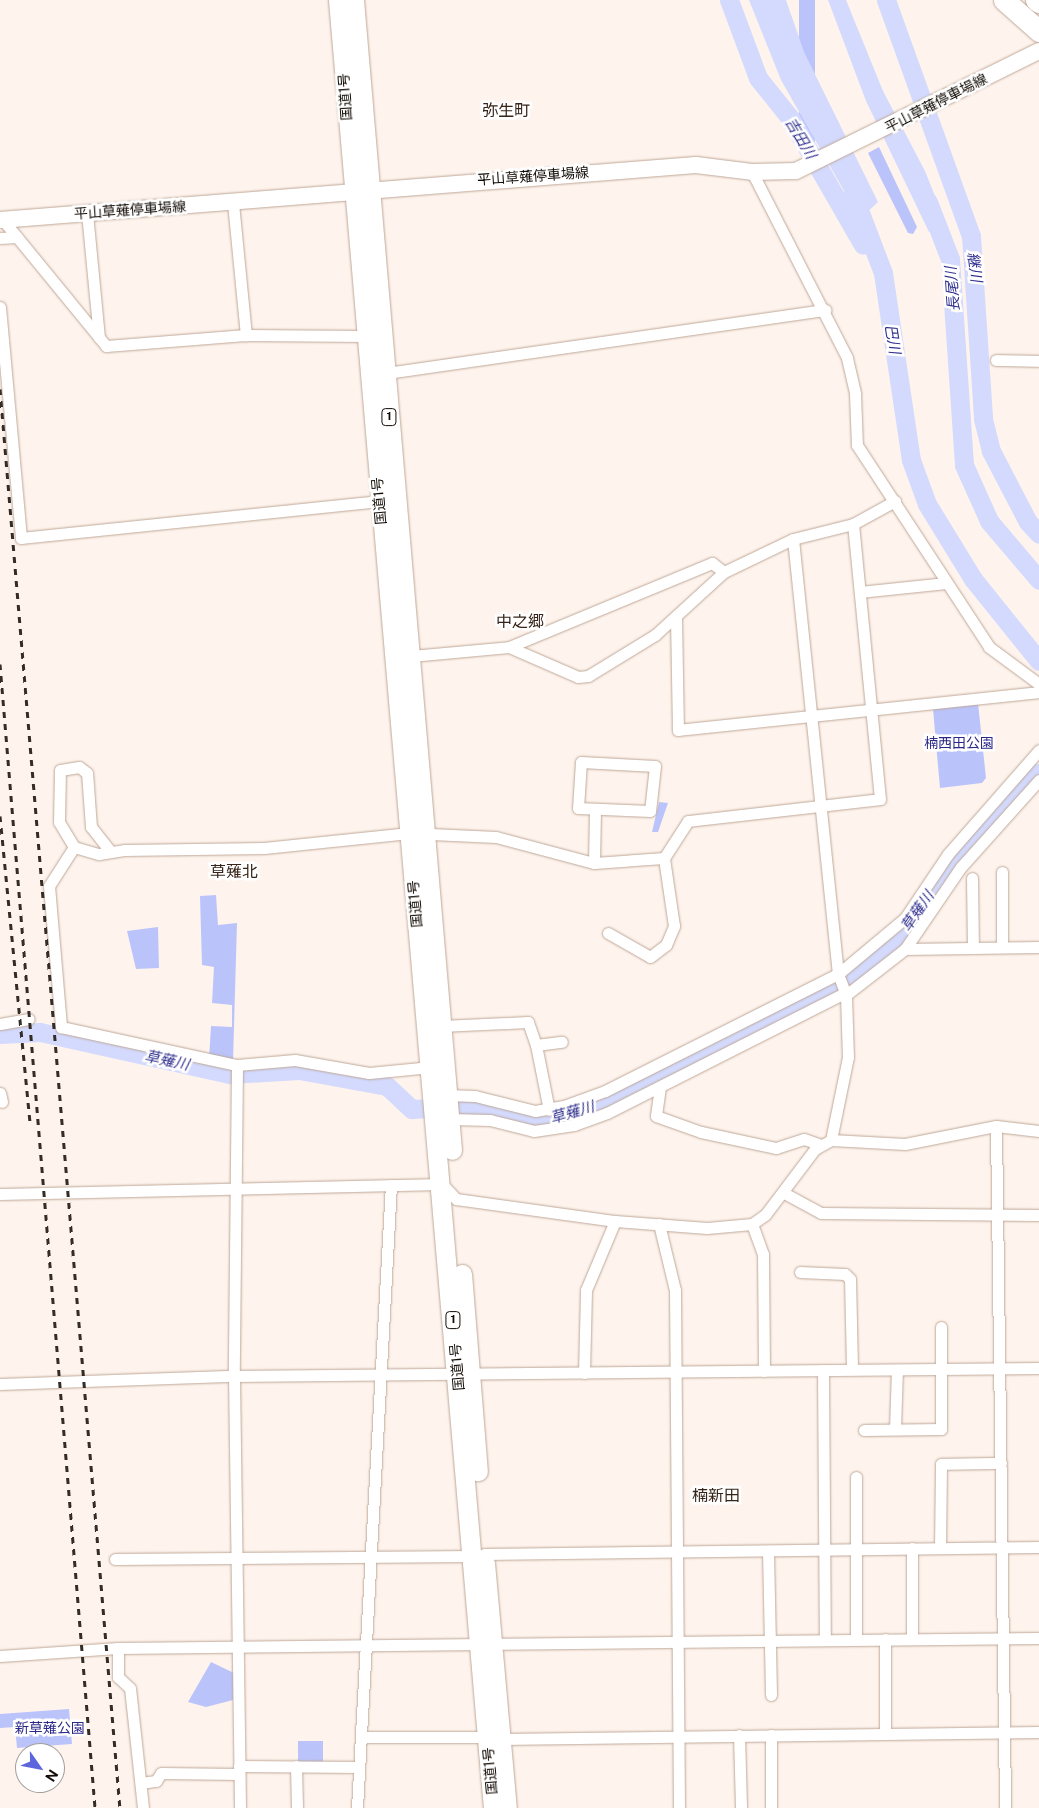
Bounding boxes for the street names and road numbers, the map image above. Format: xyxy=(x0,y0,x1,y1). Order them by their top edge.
street label: 平山草薙停車場線 xyxy=(882,70,990,136)
street label: 国道1号 xyxy=(335,73,355,121)
street label: 平山草薙停車場線 xyxy=(477,164,589,188)
street label: 平山草薙停車場線 xyxy=(74,198,186,222)
road number: 1 xyxy=(380,408,398,427)
street label: 国道1号 xyxy=(369,477,389,525)
street label: 国道1号 xyxy=(405,880,425,928)
road number: 1 xyxy=(444,1310,462,1330)
street label: 国道1号 xyxy=(447,1343,467,1391)
street label: 国道1号 xyxy=(480,1747,500,1795)

